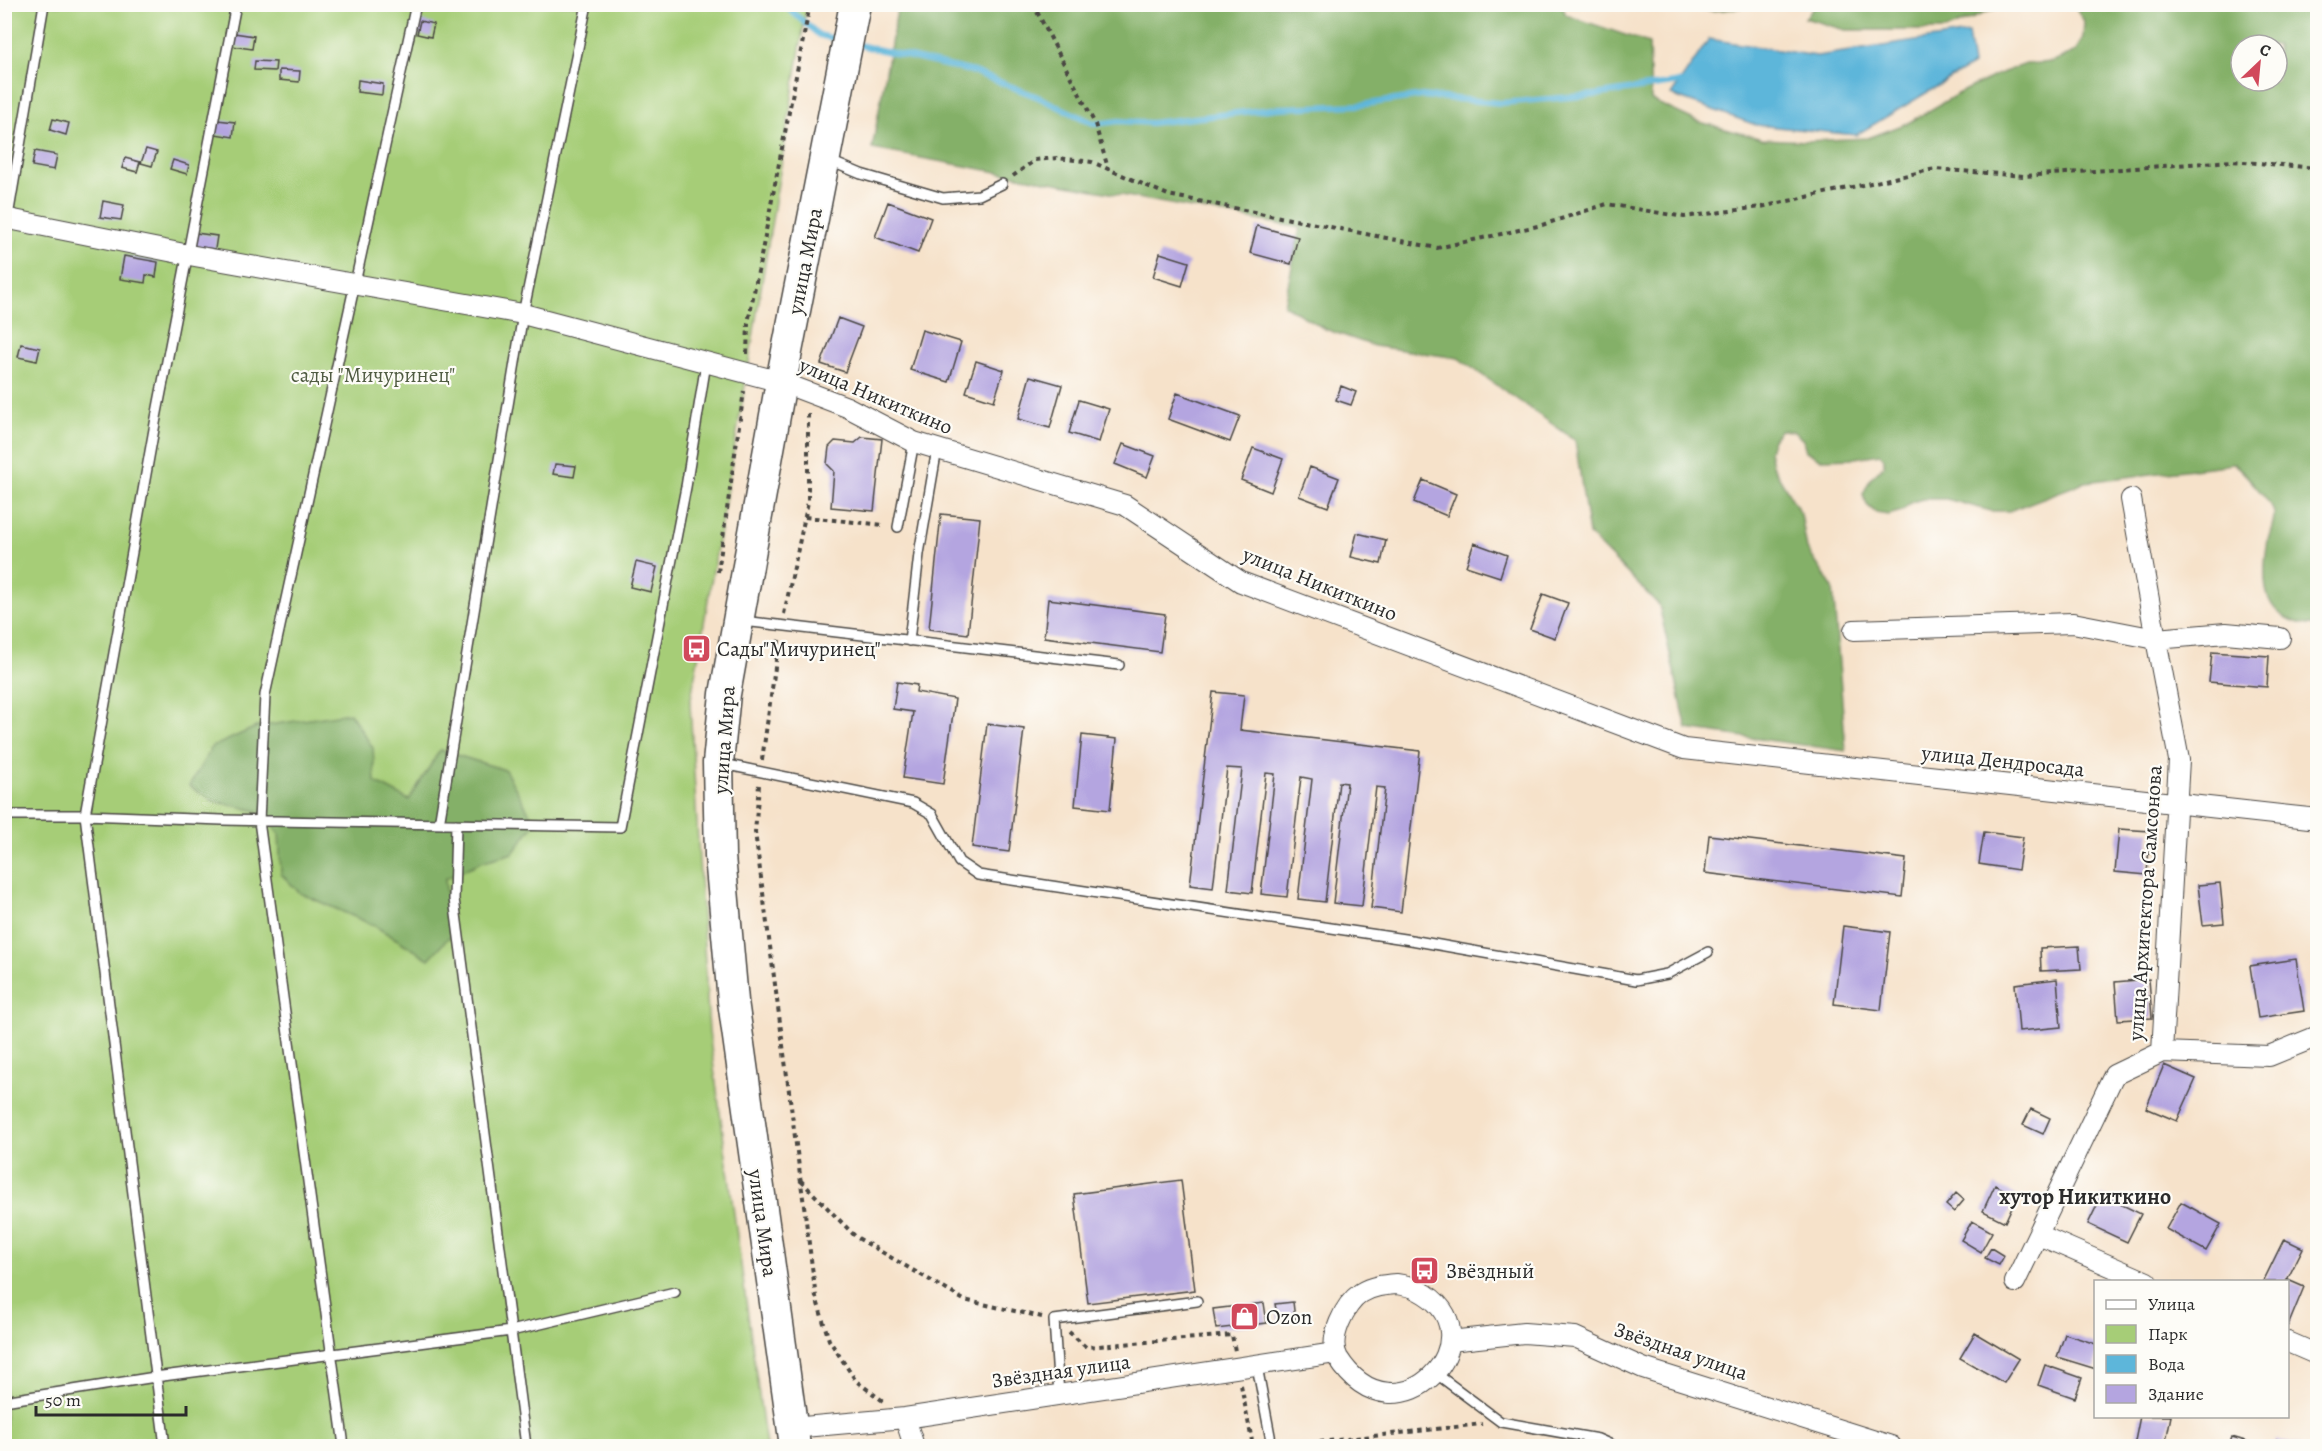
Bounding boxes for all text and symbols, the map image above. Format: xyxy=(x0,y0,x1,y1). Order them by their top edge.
north arrow xyxy=(2229,33,2289,93)
text: С xyxy=(2256,38,2275,63)
street label: улица Мира xyxy=(781,205,829,318)
street label: улица Никиткино xyxy=(794,351,957,441)
park label: сады "Мичуринец" xyxy=(291,361,455,389)
street label: улица Никиткино xyxy=(1238,540,1401,628)
bus stop icon: Сады"Мичуринец" xyxy=(680,633,712,665)
place label: Сады"Мичуринец" xyxy=(717,635,881,663)
street label: улица Мира xyxy=(706,685,742,796)
street label: улица Дендросада xyxy=(1919,738,2086,784)
street label: улица Архитектора Самсонова xyxy=(2121,764,2169,1043)
street label: улица Мира xyxy=(741,1166,784,1279)
district label: хутор Никиткино xyxy=(1999,1182,2171,1212)
bus stop icon: Звёздный xyxy=(1409,1255,1441,1287)
place label: Звёздный xyxy=(1446,1257,1534,1285)
legend xyxy=(2094,1280,2289,1418)
text: Улица xyxy=(2148,1292,2196,1316)
shop icon: Ozon xyxy=(1229,1301,1261,1333)
place label: Ozon xyxy=(1266,1303,1312,1331)
street label: Звёздная улица xyxy=(1610,1315,1752,1387)
text: Парк xyxy=(2148,1322,2188,1346)
street label: Звёздная улица xyxy=(990,1347,1132,1395)
text: Вода xyxy=(2148,1352,2186,1376)
scale bar xyxy=(36,1379,186,1417)
text: Здание xyxy=(2148,1382,2204,1406)
text: 50 m xyxy=(45,1388,81,1412)

